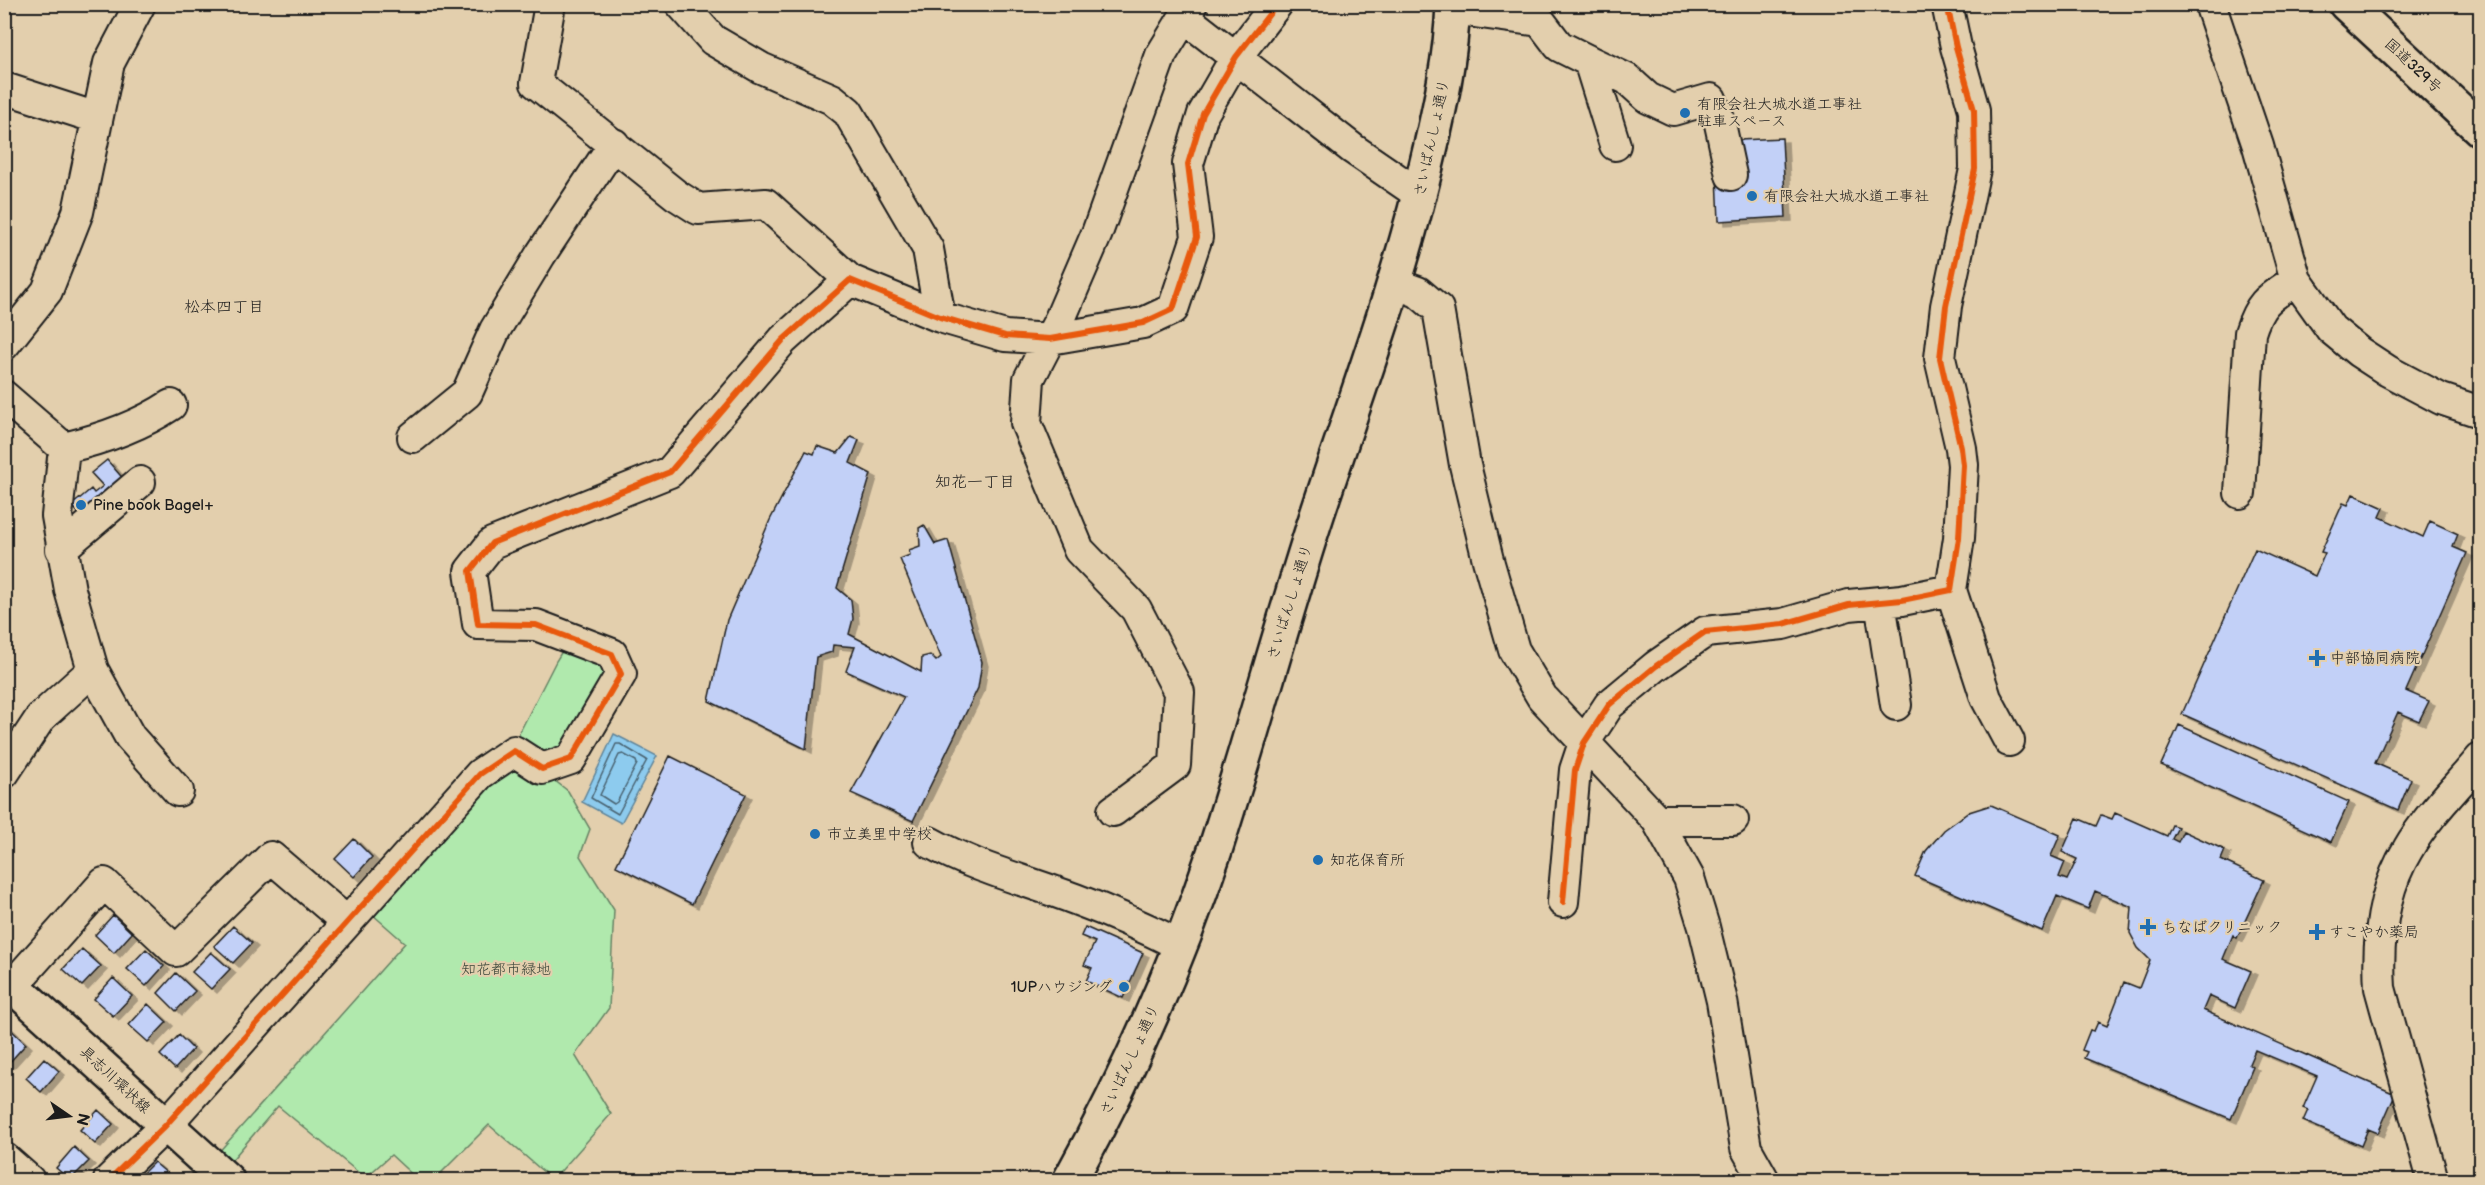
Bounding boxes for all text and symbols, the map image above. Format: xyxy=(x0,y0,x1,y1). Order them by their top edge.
street label: 国道329号 xyxy=(2380,35,2446,97)
street label: さいばんしょ通り xyxy=(1410,77,1454,199)
place label: 有限会社大城水道工事社 駐車スペース xyxy=(1697,95,1862,131)
marker: 有限会社大城水道工事社 駐車スペース xyxy=(1678,106,1692,120)
place label: 有限会社大城水道工事社 xyxy=(1764,187,1929,206)
marker: 有限会社大城水道工事社 xyxy=(1745,189,1759,203)
district label: 松本四丁目 xyxy=(184,298,264,317)
district label: 知花一丁目 xyxy=(935,473,1015,492)
place label: Pine book Bagel+ xyxy=(93,496,214,515)
marker: Pine book Bagel+ xyxy=(74,498,88,512)
street label: さいばんしょ通り xyxy=(1263,542,1317,662)
marker: 中部協同病院 xyxy=(2308,649,2326,667)
place label: 中部協同病院 xyxy=(2330,649,2420,668)
place label: 市立美里中学校 xyxy=(827,825,932,844)
marker: 市立美里中学校 xyxy=(808,827,822,841)
place label: 知花保育所 xyxy=(1330,851,1405,870)
marker: 知花保育所 xyxy=(1311,853,1325,867)
marker: ちなばクリニック xyxy=(2139,918,2157,936)
place label: ちなばクリニック xyxy=(2162,918,2282,937)
place label: すこやか薬局 xyxy=(2329,923,2419,942)
marker: すこやか薬局 xyxy=(2310,925,2324,939)
park label: 知花都市緑地 xyxy=(461,960,551,979)
place label: 1UPハウジング xyxy=(1011,978,1112,997)
marker: 1UPハウジング xyxy=(1117,980,1131,994)
street label: さいばんしょ通り xyxy=(1096,1002,1164,1118)
street label: 具志川環状線 xyxy=(76,1042,154,1118)
north arrow xyxy=(39,1086,99,1146)
text: N xyxy=(71,1111,93,1127)

